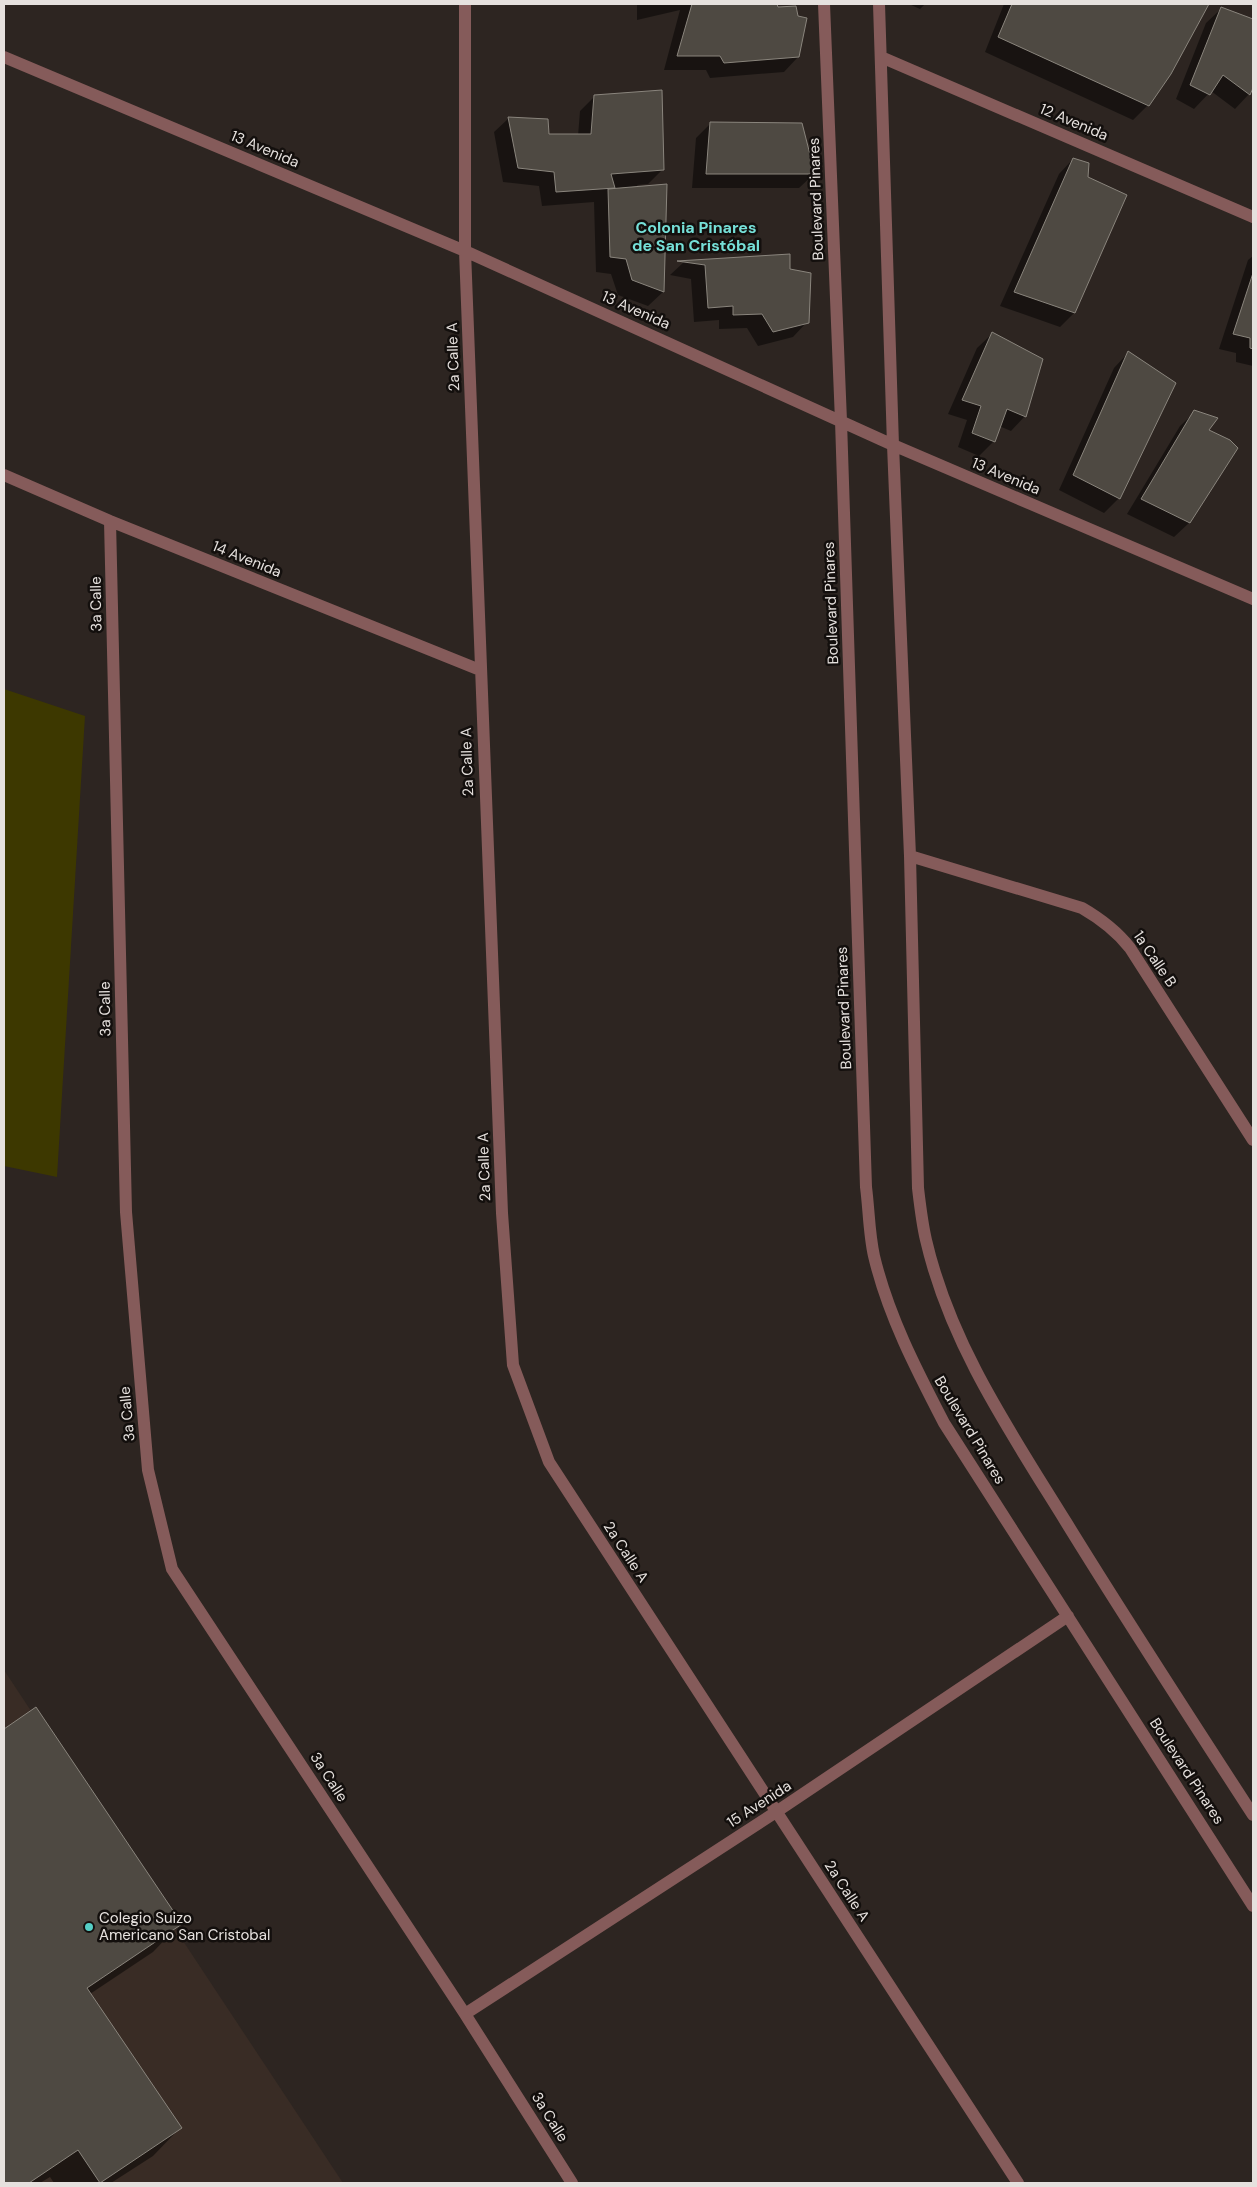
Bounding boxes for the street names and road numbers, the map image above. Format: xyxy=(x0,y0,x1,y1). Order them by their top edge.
street label: 12 Avenida xyxy=(1037,99,1111,145)
street label: 13 Avenida xyxy=(228,126,302,172)
street label: Boulevard Pinares xyxy=(804,137,828,261)
street label: 13 Avenida xyxy=(599,286,673,334)
street label: 2a Calle A xyxy=(442,322,464,392)
street label: 13 Avenida xyxy=(969,453,1043,499)
street label: 14 Avenida xyxy=(210,536,284,582)
street label: Boulevard Pinares xyxy=(819,541,843,665)
street label: 3a Calle xyxy=(86,576,106,632)
street label: 2a Calle A xyxy=(456,727,478,797)
street label: 1a Calle B xyxy=(1129,927,1181,991)
street label: Boulevard Pinares xyxy=(832,946,856,1070)
street label: 3a Calle xyxy=(95,981,115,1037)
street label: 2a Calle A xyxy=(473,1132,495,1202)
street label: Boulevard Pinares xyxy=(930,1372,1010,1488)
street label: 3a Calle xyxy=(115,1386,139,1442)
street label: 2a Calle A xyxy=(599,1518,653,1586)
street label: Boulevard Pinares xyxy=(1145,1714,1229,1828)
street label: 3a Calle xyxy=(306,1748,352,1806)
street label: 15 Avenida xyxy=(723,1776,795,1832)
street label: 2a Calle A xyxy=(820,1857,874,1925)
street label: 3a Calle xyxy=(527,2088,573,2146)

